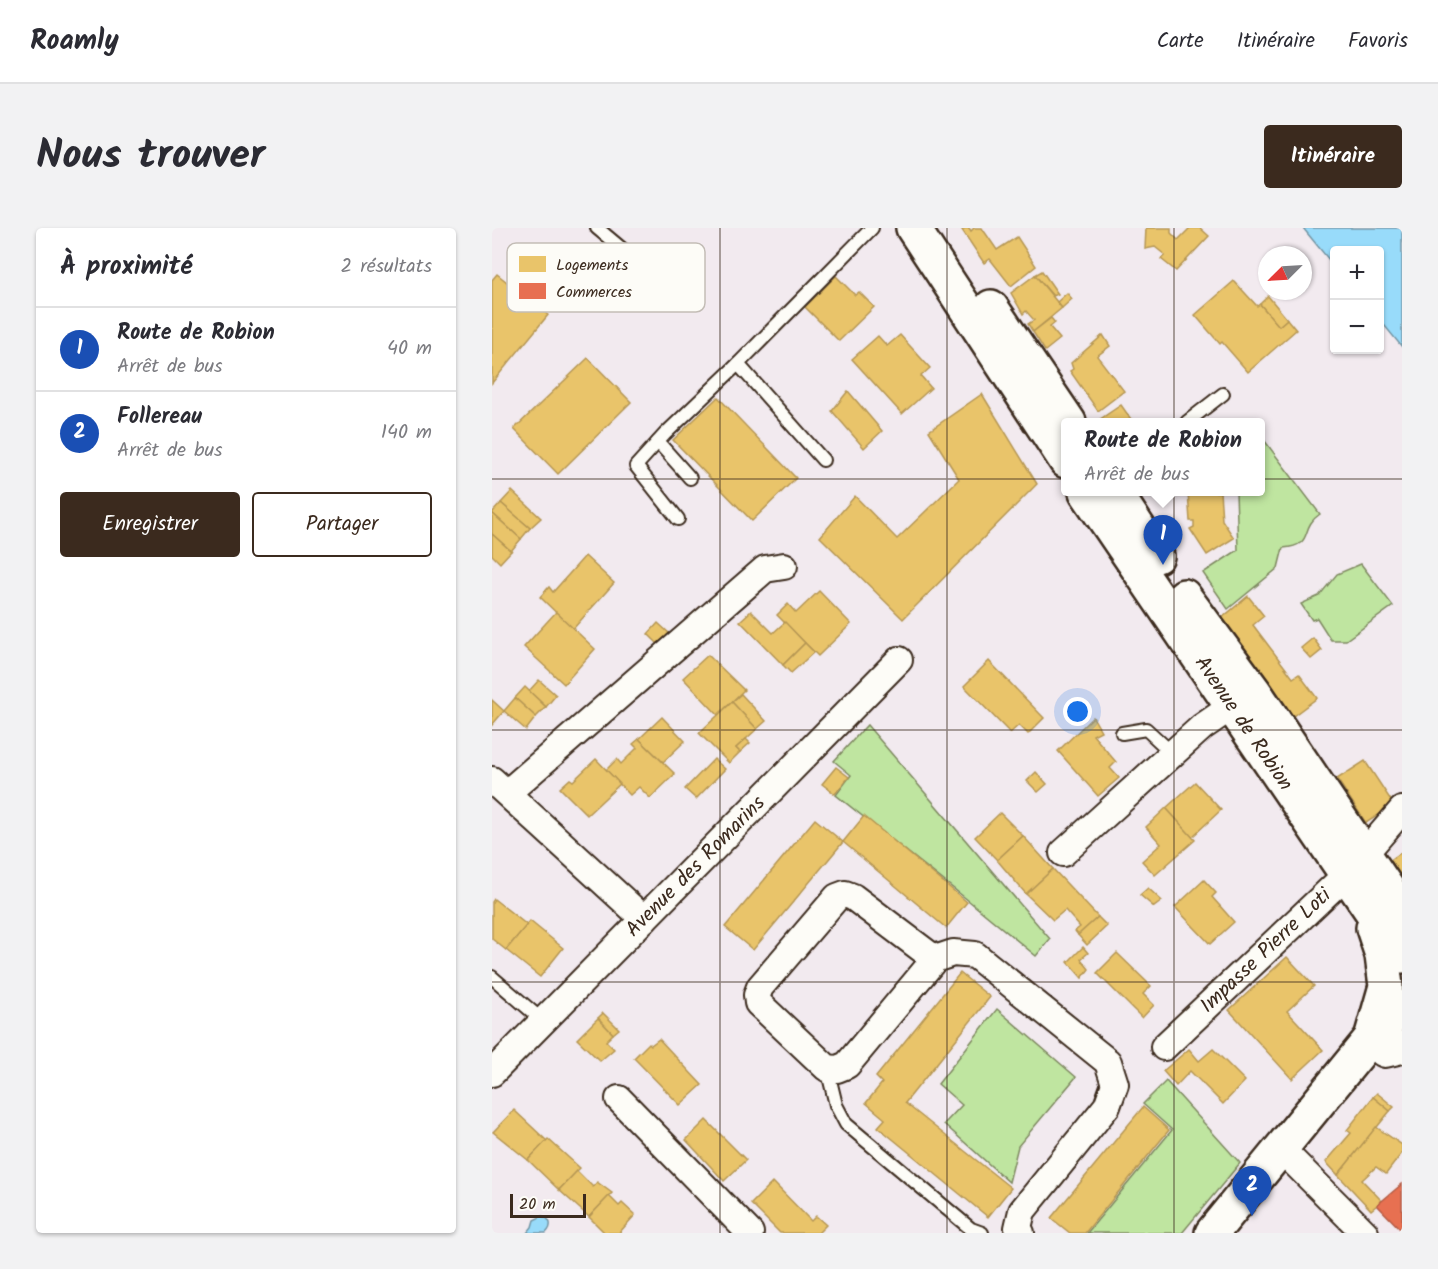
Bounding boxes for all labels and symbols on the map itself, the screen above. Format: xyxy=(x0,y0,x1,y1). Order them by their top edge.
legend xyxy=(507,243,705,312)
north arrow xyxy=(1258,246,1312,300)
text: Logements xyxy=(556,253,628,278)
text: Commerces xyxy=(556,280,632,305)
pin: 1 xyxy=(1144,516,1182,565)
street label: Avenue de Robion xyxy=(1186,649,1301,798)
your location xyxy=(1063,697,1092,726)
street label: Avenue des Romarins xyxy=(618,788,773,945)
street label: Impasse Pierre Loti xyxy=(1192,880,1340,1021)
pin: 2 xyxy=(1232,1166,1272,1216)
scale bar xyxy=(510,1191,586,1218)

